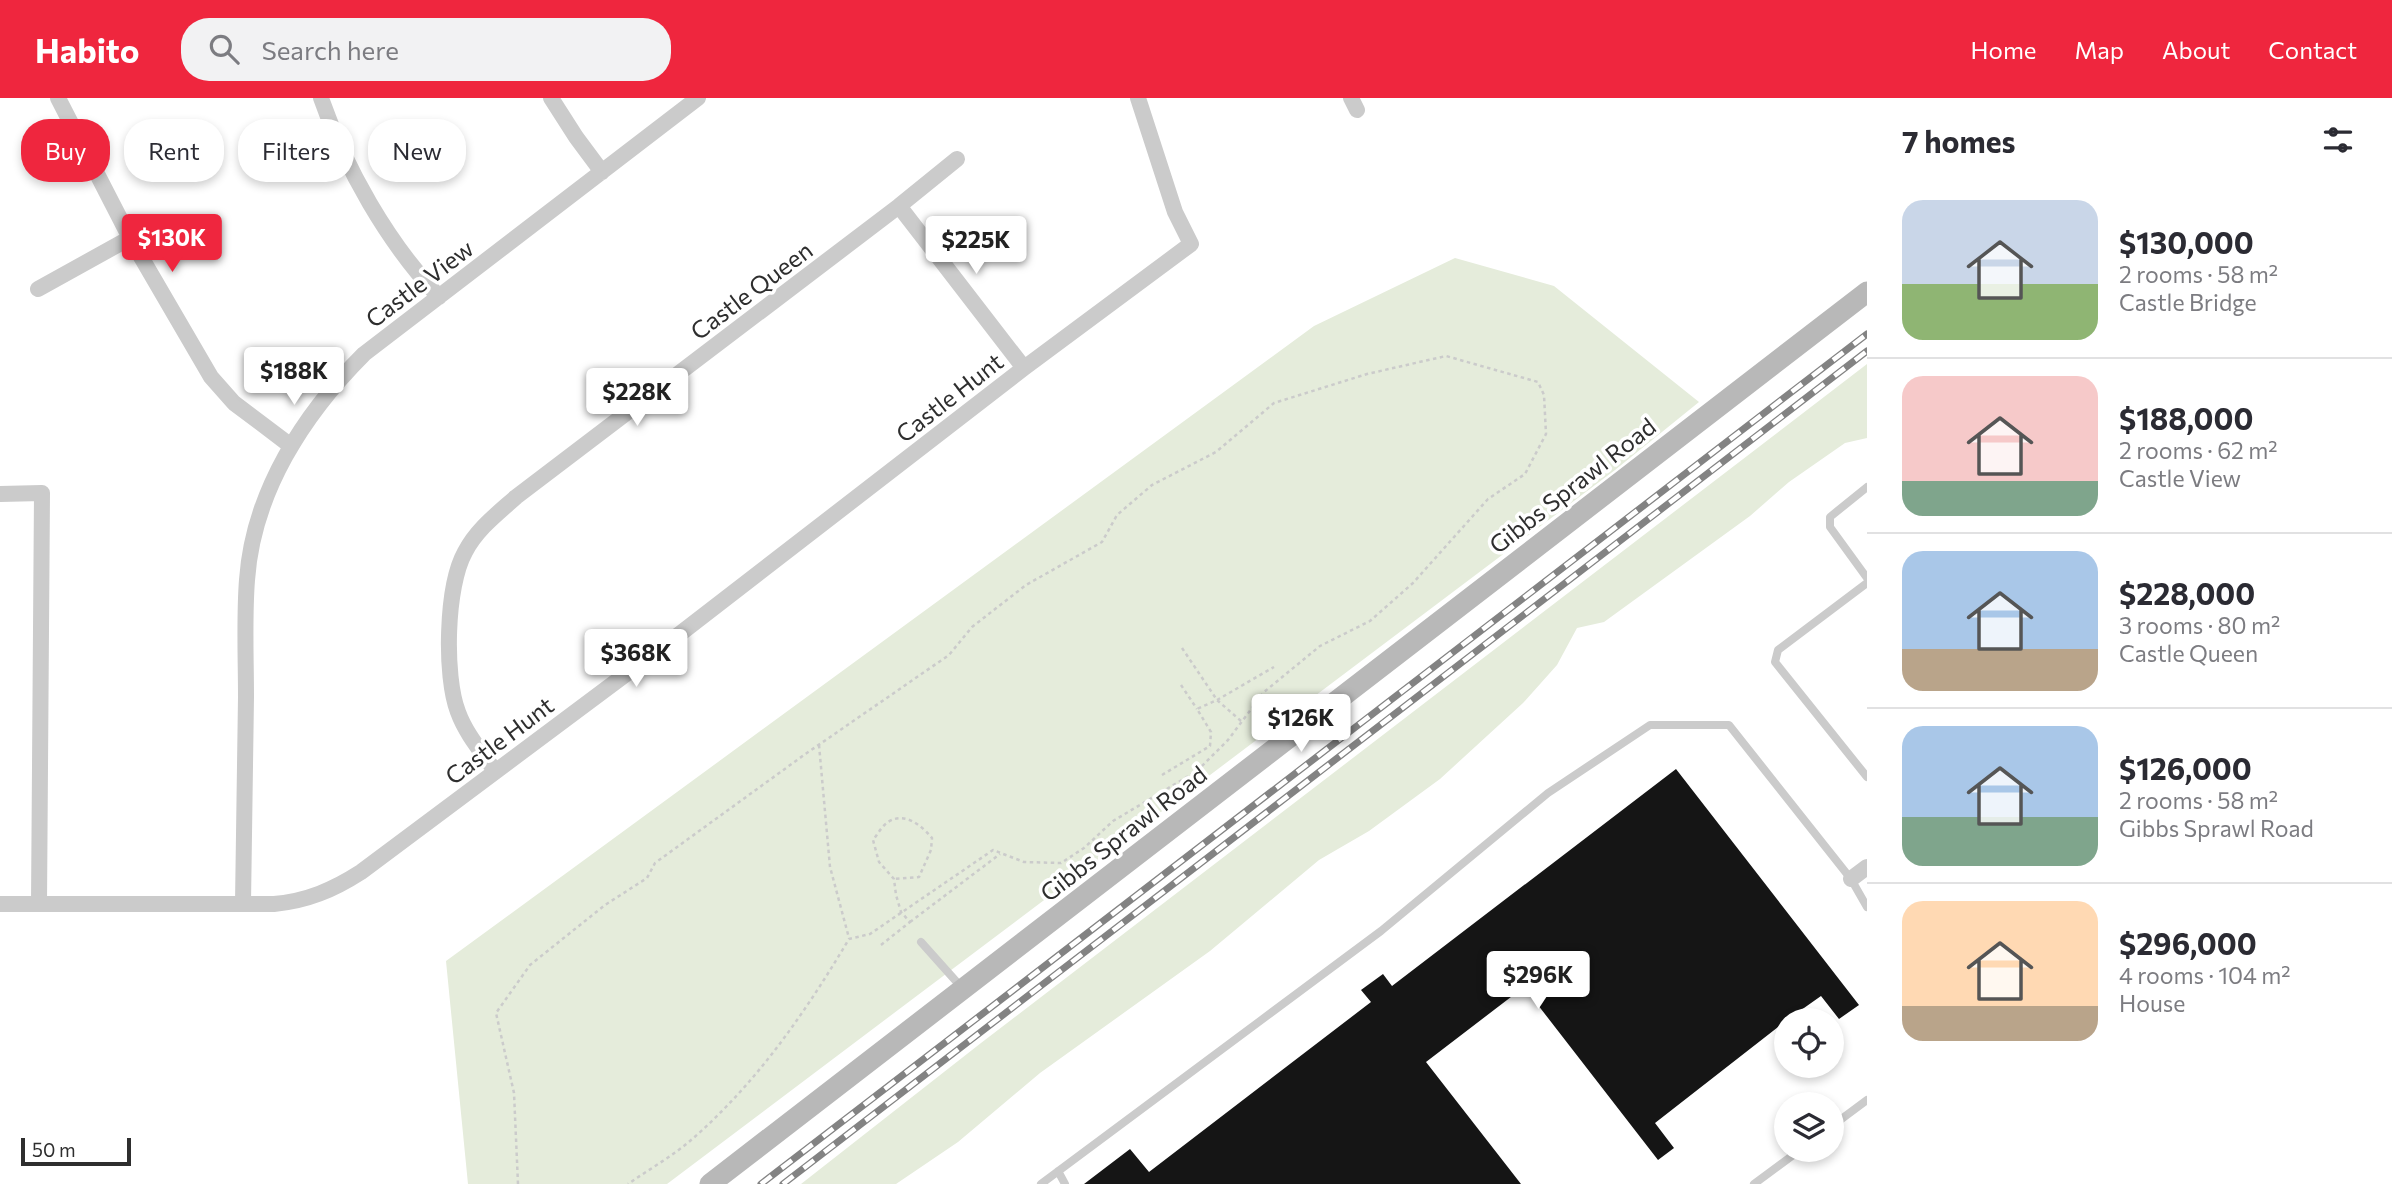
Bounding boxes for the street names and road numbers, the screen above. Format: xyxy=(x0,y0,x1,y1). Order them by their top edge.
street label: Castle View xyxy=(359,233,479,333)
street label: Castle Queen xyxy=(684,235,818,345)
street label: Castle Hunt xyxy=(890,346,1008,448)
street label: Gibbs Sprawl Road xyxy=(1483,411,1661,559)
street label: Castle Hunt xyxy=(439,690,559,790)
street label: Gibbs Sprawl Road xyxy=(1034,759,1212,907)

